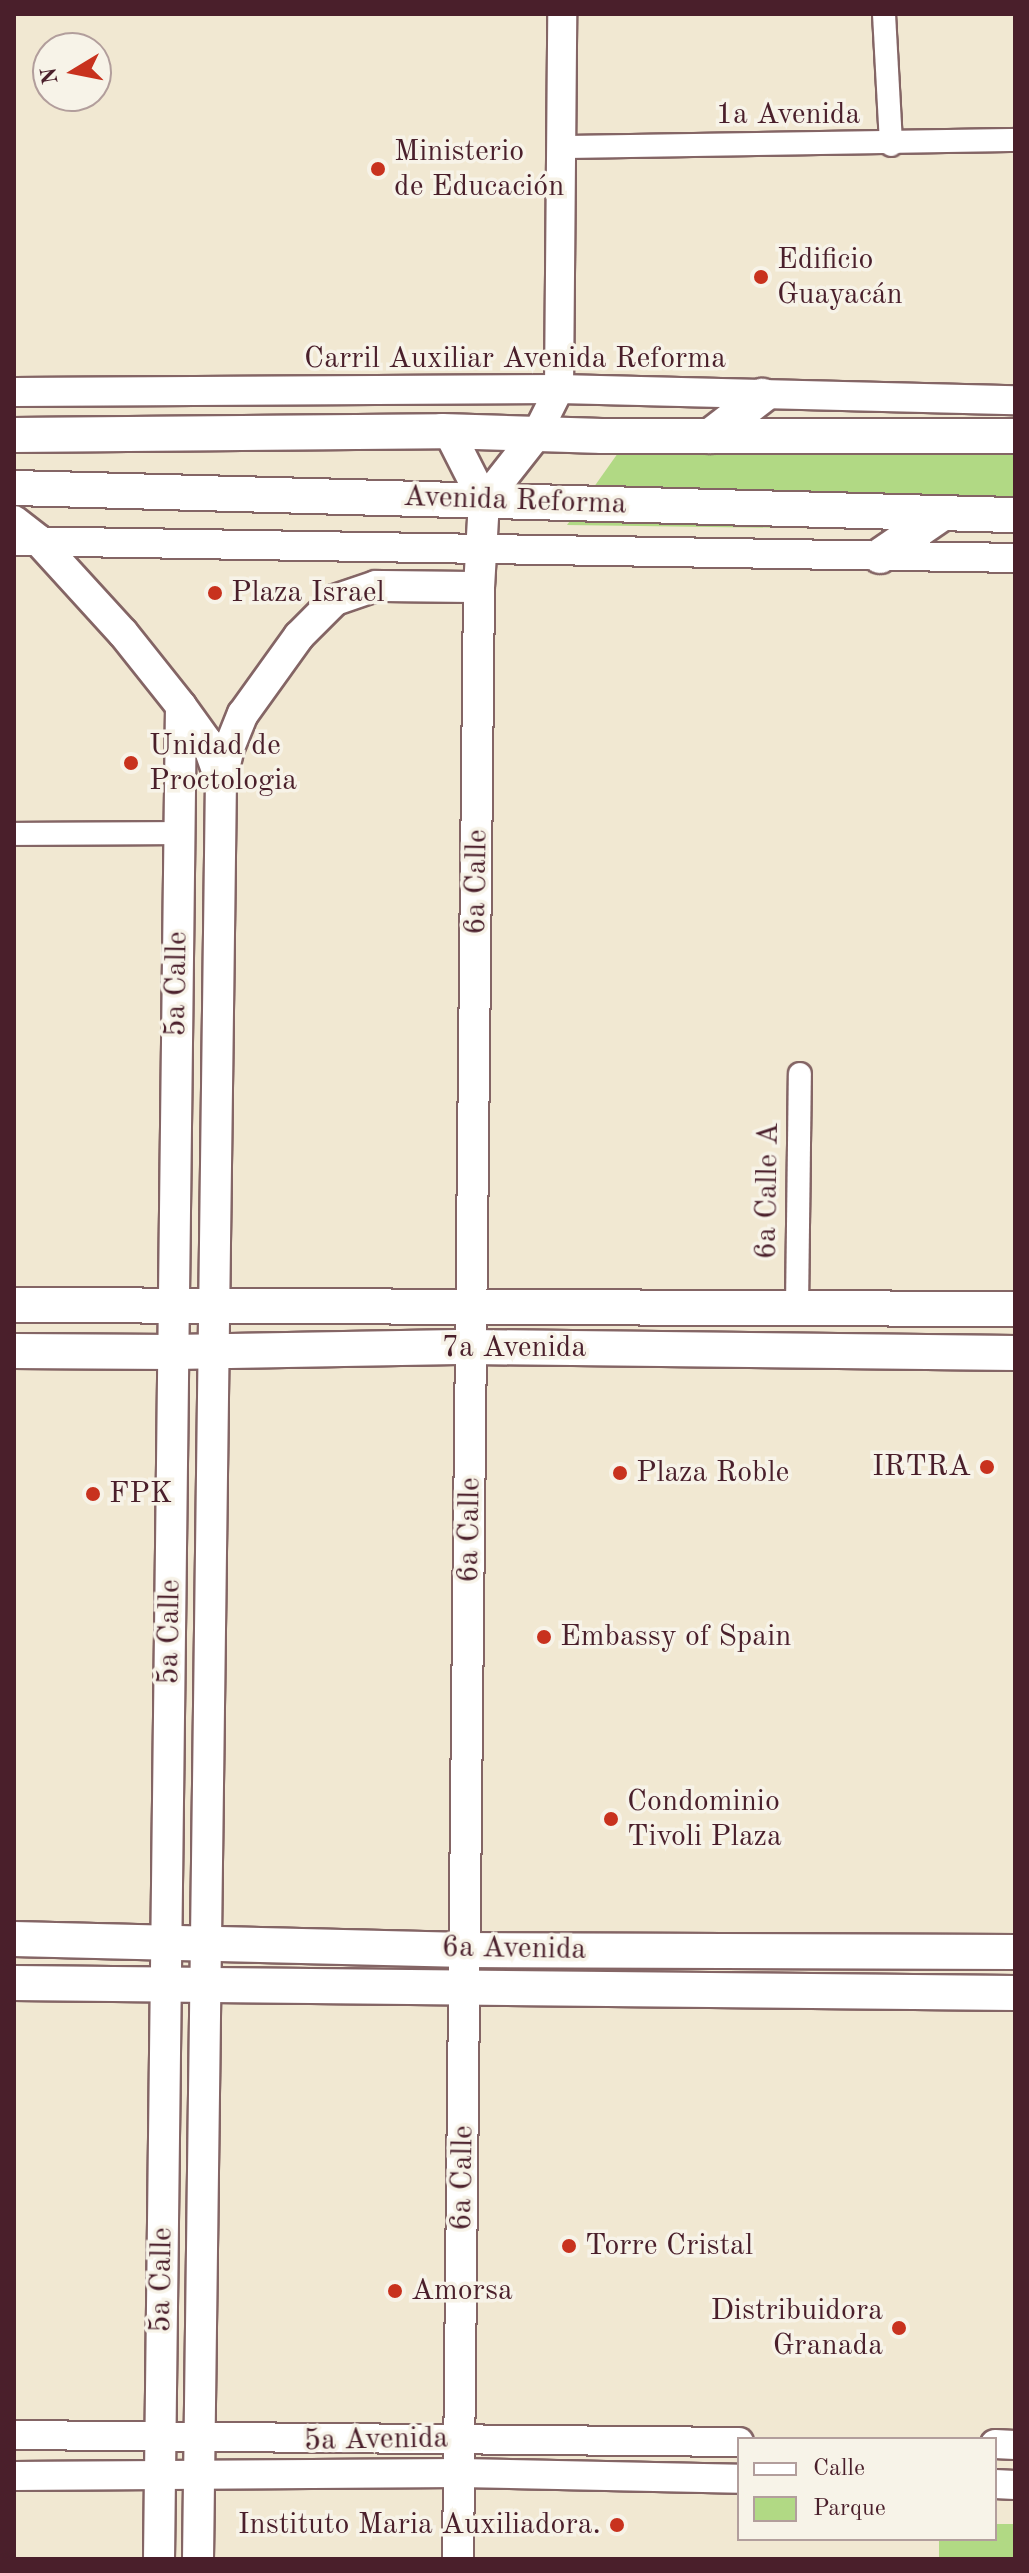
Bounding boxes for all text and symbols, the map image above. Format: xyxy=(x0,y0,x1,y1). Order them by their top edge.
north arrow xyxy=(32,32,112,112)
text: N xyxy=(38,66,63,86)
street label: 1a Avenida xyxy=(716,97,860,133)
place label: Ministerio de Educación xyxy=(394,134,564,204)
marker: Ministerio de Educación xyxy=(369,160,387,178)
place label: Edificio Guayacán xyxy=(777,242,903,312)
marker: Edificio Guayacán xyxy=(752,268,770,286)
street label: Carril Auxiliar Avenida Reforma xyxy=(304,341,726,377)
street label: Avenida Reforma xyxy=(403,479,627,523)
place label: Plaza Israel xyxy=(231,575,385,611)
marker: Plaza Israel xyxy=(206,584,224,602)
place label: Unidad de Proctologia xyxy=(149,728,297,798)
marker: Unidad de Proctologia xyxy=(120,752,142,774)
street label: 6a Calle xyxy=(458,829,496,935)
street label: 5a Calle xyxy=(158,931,196,1037)
street label: 6a Calle A xyxy=(749,1122,787,1260)
street label: 7a Avenida xyxy=(442,1330,586,1366)
place label: IRTRA xyxy=(872,1449,971,1485)
place label: Plaza Roble xyxy=(636,1455,789,1491)
marker: IRTRA xyxy=(978,1458,996,1476)
marker: Plaza Roble xyxy=(611,1464,629,1482)
place label: FPK xyxy=(109,1476,172,1512)
street label: 6a Calle xyxy=(451,1477,489,1583)
marker: FPK xyxy=(84,1485,102,1503)
street label: 5a Calle xyxy=(151,1579,189,1685)
place label: Embassy of Spain xyxy=(560,1619,791,1655)
marker: Embassy of Spain xyxy=(535,1628,553,1646)
place label: Condominio Tivoli Plaza xyxy=(627,1784,782,1854)
marker: Condominio Tivoli Plaza xyxy=(602,1810,620,1828)
street label: 6a Avenida xyxy=(441,1930,587,1968)
street label: 6a Calle xyxy=(444,2125,482,2231)
street label: 5a Calle xyxy=(143,2227,181,2333)
place label: Torre Cristal xyxy=(585,2228,753,2264)
marker: Torre Cristal xyxy=(560,2237,578,2255)
place label: Amorsa xyxy=(411,2273,513,2309)
marker: Amorsa xyxy=(386,2282,404,2300)
place label: Distribuidora Granada xyxy=(710,2293,883,2364)
marker: Distribuidora Granada xyxy=(890,2319,908,2337)
street label: 5a Avenida xyxy=(303,2421,449,2459)
legend xyxy=(737,2437,997,2541)
text: Calle xyxy=(813,2457,865,2481)
text: Parque xyxy=(813,2497,886,2521)
place label: Instituto Maria Auxiliadora. xyxy=(238,2507,601,2543)
marker: Instituto Maria Auxiliadora. xyxy=(608,2516,626,2534)

